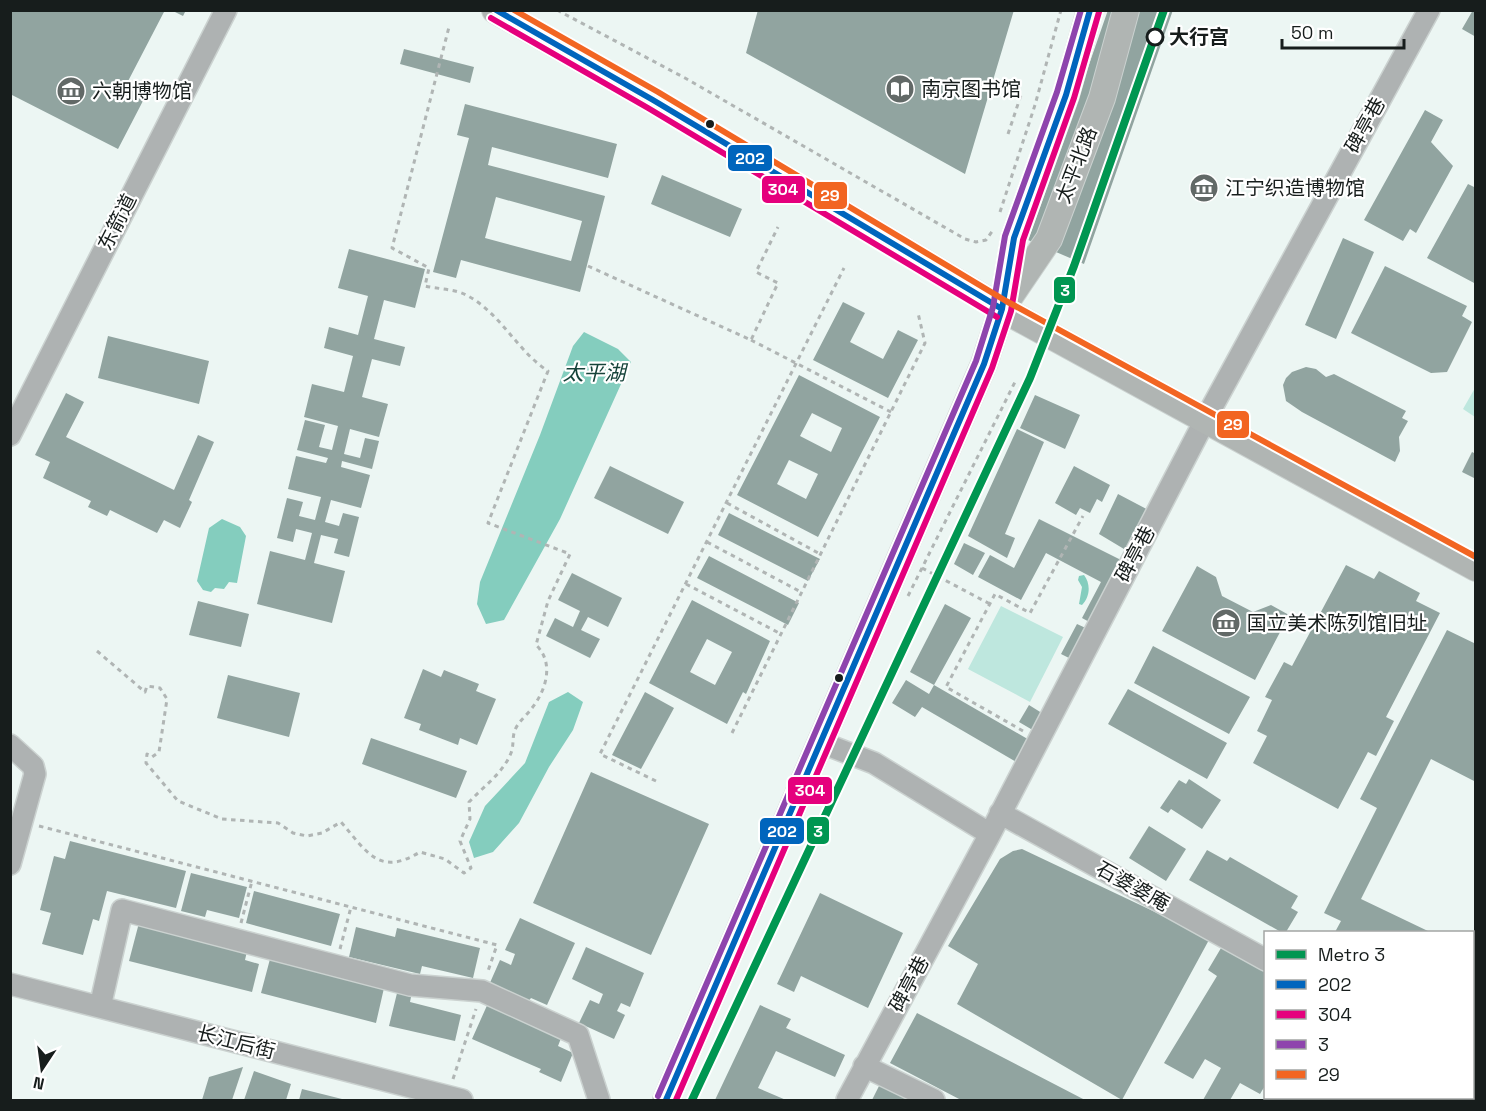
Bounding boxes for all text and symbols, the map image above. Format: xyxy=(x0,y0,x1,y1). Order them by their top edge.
scale bar xyxy=(1282,12,1404,50)
text: 50 m xyxy=(1291,21,1333,44)
place label: 大行宫 xyxy=(1169,24,1229,50)
marker: 大行宫 xyxy=(1146,28,1164,46)
library icon: 南京图书馆 xyxy=(884,73,916,105)
museum icon: 六朝博物馆 xyxy=(55,75,87,107)
place label: 南京图书馆 xyxy=(921,76,1021,102)
place label: 六朝博物馆 xyxy=(92,78,192,104)
street label: 碑亭巷 xyxy=(1339,92,1391,158)
unlabelled marker xyxy=(704,118,716,130)
street label: 太平北路 xyxy=(1050,123,1102,207)
line badge: 202 xyxy=(727,144,773,172)
text: 202 xyxy=(735,148,765,169)
museum icon: 江宁织造博物馆 xyxy=(1188,172,1220,204)
line badge: 304 xyxy=(761,175,806,204)
place label: 江宁织造博物馆 xyxy=(1225,175,1365,201)
text: 304 xyxy=(768,179,798,200)
line badge: 29 xyxy=(813,181,848,210)
text: 29 xyxy=(820,185,840,206)
street label: 东箭道 xyxy=(92,189,142,255)
line badge: 3 xyxy=(1053,276,1076,304)
text: 3 xyxy=(1060,280,1070,301)
water label: 太平湖 xyxy=(563,359,628,386)
line badge: 29 xyxy=(1216,410,1250,439)
text: 29 xyxy=(1223,414,1243,435)
street label: 碑亭巷 xyxy=(1109,521,1161,587)
museum icon: 国立美术陈列馆旧址 xyxy=(1210,607,1242,639)
place label: 国立美术陈列馆旧址 xyxy=(1247,610,1427,636)
unlabelled marker xyxy=(833,672,845,684)
line badge: 304 xyxy=(787,776,833,805)
text: 304 xyxy=(795,780,825,801)
line badge: 3 xyxy=(806,816,830,845)
line badge: 202 xyxy=(759,817,805,845)
text: 202 xyxy=(767,821,797,842)
text: 3 xyxy=(813,821,823,842)
street label: 石婆婆庵 xyxy=(1092,855,1174,917)
legend xyxy=(1264,931,1474,1099)
text: Metro 3 xyxy=(1318,943,1385,966)
street label: 碑亭巷 xyxy=(883,951,935,1017)
text: 202 xyxy=(1318,973,1351,996)
text: 304 xyxy=(1318,1003,1352,1026)
street label: 长江后街 xyxy=(194,1020,278,1064)
text: 3 xyxy=(1318,1033,1329,1056)
north arrow xyxy=(12,1039,72,1099)
text: 29 xyxy=(1318,1063,1340,1086)
text: N xyxy=(31,1072,46,1095)

